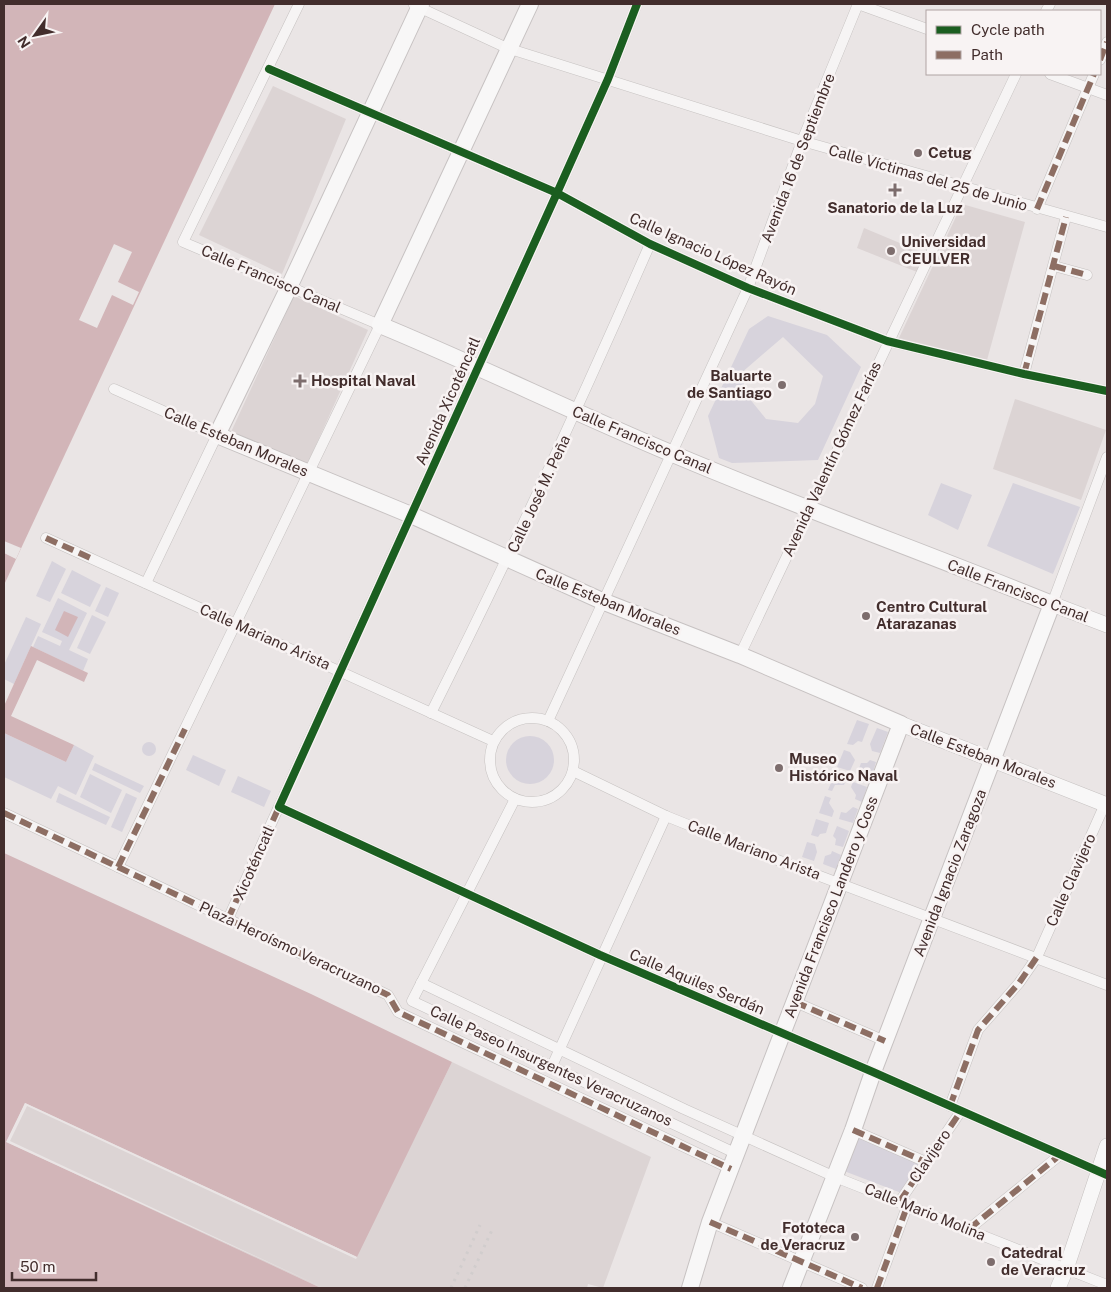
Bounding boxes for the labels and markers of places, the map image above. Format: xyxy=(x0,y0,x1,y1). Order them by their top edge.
place label: Cetug xyxy=(928,144,972,161)
marker: Cetug xyxy=(912,147,924,159)
marker: Sanatorio de la Luz xyxy=(888,183,902,197)
place label: Sanatorio de la Luz xyxy=(827,199,963,216)
place label: Universidad CEULVER xyxy=(901,233,986,267)
marker: Universidad CEULVER xyxy=(885,245,897,257)
place label: Baluarte de Santiago xyxy=(687,367,772,401)
place label: Hospital Naval xyxy=(311,372,416,389)
marker: Hospital Naval xyxy=(293,374,307,388)
marker: Baluarte de Santiago xyxy=(776,379,788,391)
place label: Centro Cultural Atarazanas xyxy=(876,598,987,632)
marker: Centro Cultural Atarazanas xyxy=(860,610,872,622)
place label: Museo Histórico Naval xyxy=(789,750,898,784)
marker: Museo Histórico Naval xyxy=(773,762,785,774)
place label: Fototeca de Veracruz xyxy=(761,1219,845,1253)
marker: Fototeca de Veracruz xyxy=(849,1231,861,1243)
place label: Catedral de Veracruz xyxy=(1001,1244,1085,1278)
marker: Catedral de Veracruz xyxy=(985,1256,997,1268)

